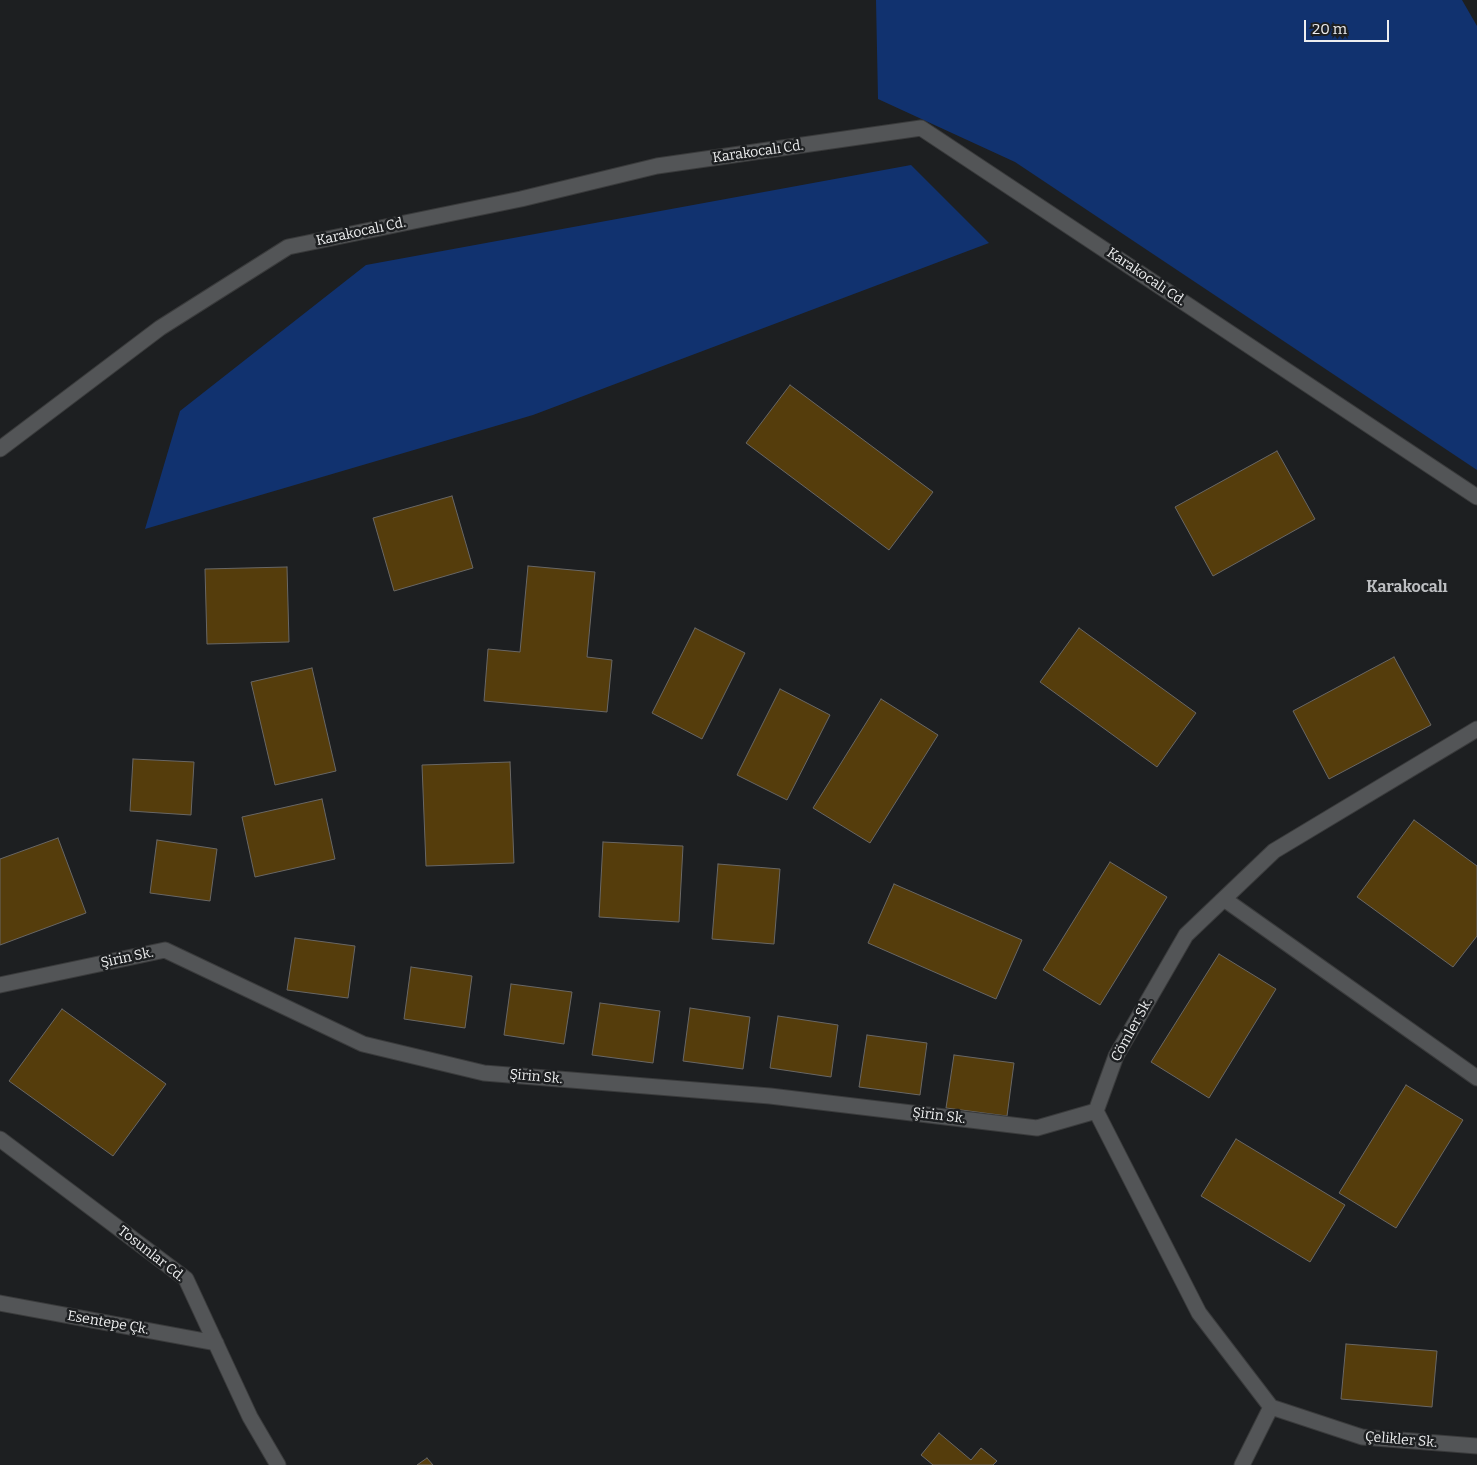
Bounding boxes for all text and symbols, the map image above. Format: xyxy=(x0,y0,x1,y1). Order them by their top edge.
scale bar xyxy=(1307,10,1392,42)
text: 20 m xyxy=(1312,20,1347,38)
street label: Karakocalı Cd. xyxy=(712,137,804,167)
street label: Karakocalı Cd. xyxy=(315,214,407,250)
street label: Karakocalı Cd. xyxy=(1103,244,1189,310)
district label: Karakocalı xyxy=(1366,578,1448,598)
street label: Şirin Sk. xyxy=(99,944,155,972)
street label: Cömler Sk. xyxy=(1108,995,1156,1065)
street label: Şirin Sk. xyxy=(509,1066,563,1088)
street label: Şirin Sk. xyxy=(912,1104,966,1128)
street label: Tosunlar Cd. xyxy=(114,1223,188,1285)
street label: Esentepe Çk. xyxy=(66,1308,150,1338)
street label: Çelikler Sk. xyxy=(1364,1428,1438,1452)

